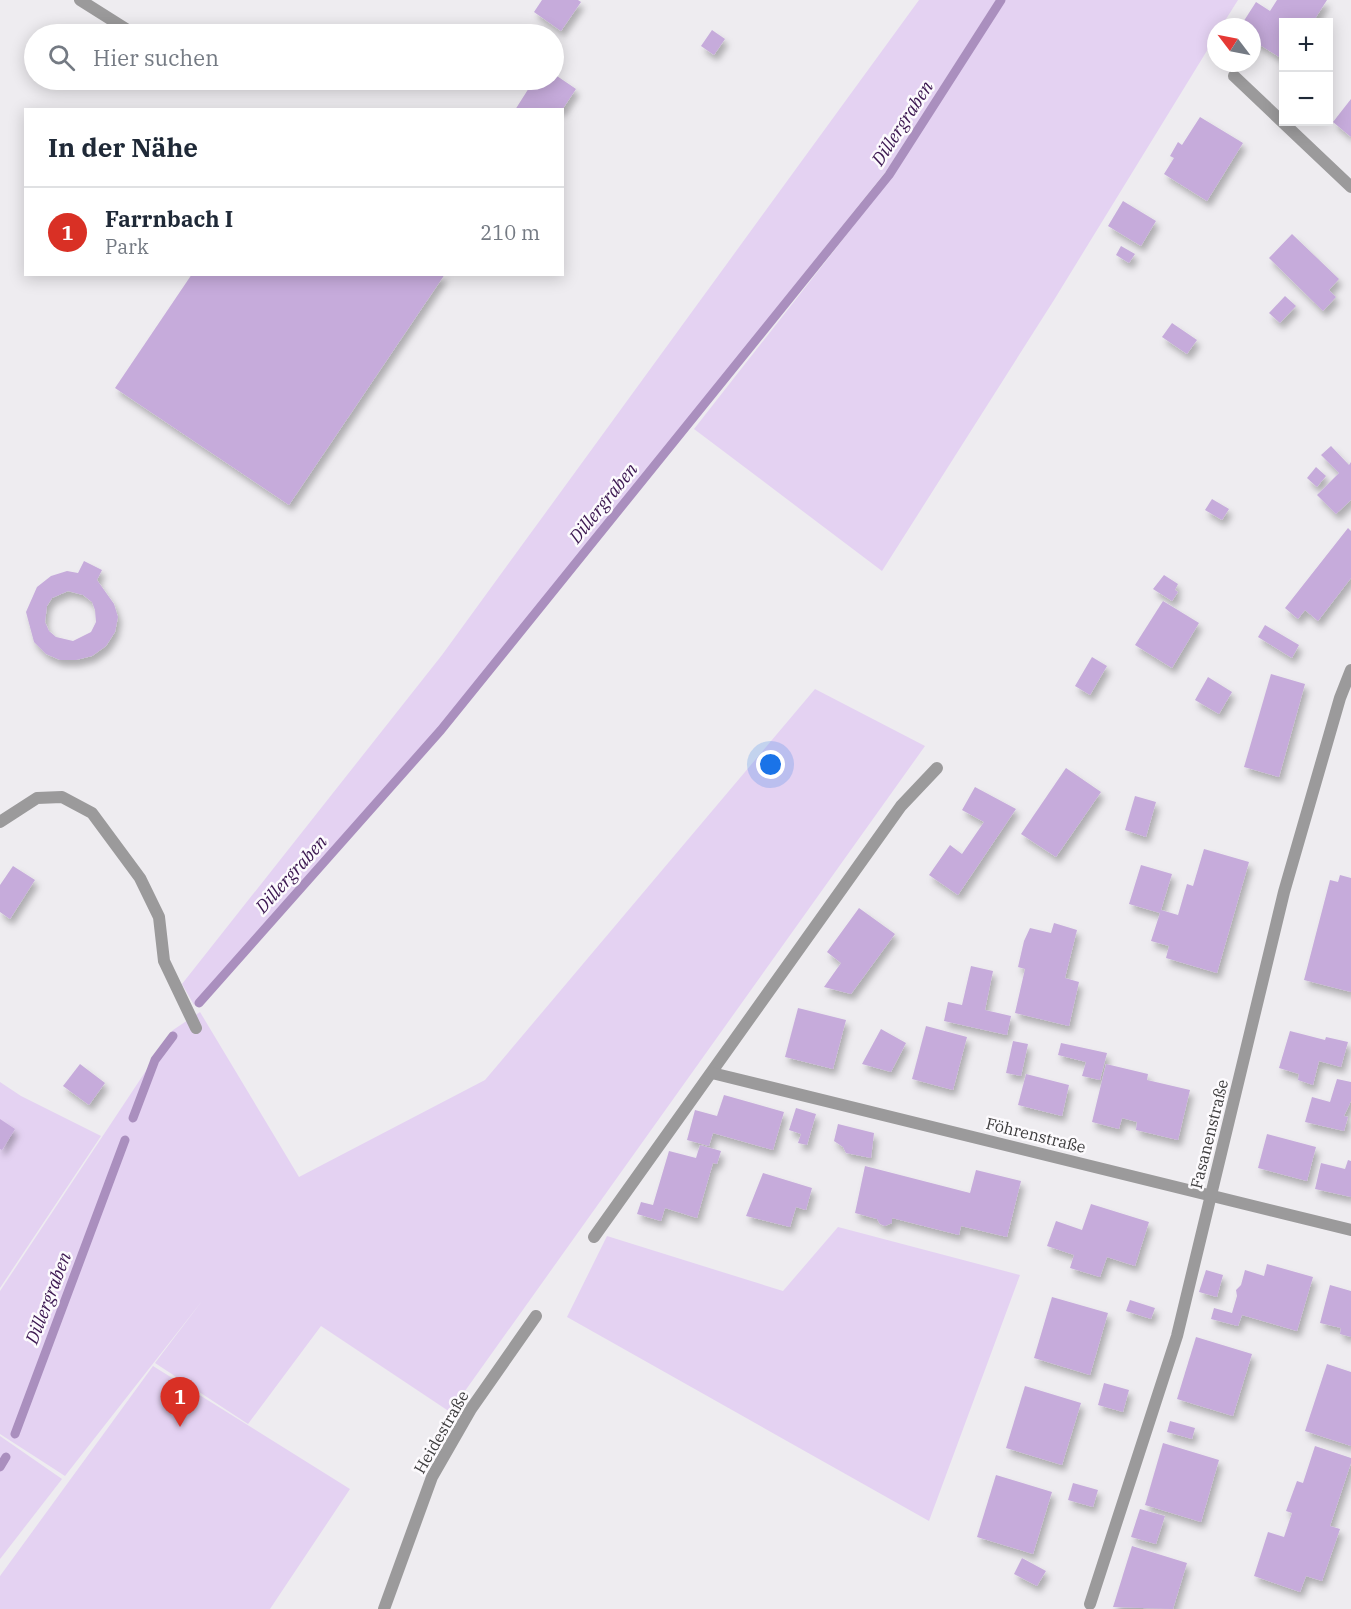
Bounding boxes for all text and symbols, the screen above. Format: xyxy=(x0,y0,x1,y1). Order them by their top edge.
north arrow xyxy=(1207,18,1261,72)
map controls xyxy=(1279,18,1333,126)
button: + xyxy=(1279,18,1333,72)
search box xyxy=(24,24,564,90)
icon: search xyxy=(45,41,78,74)
text: Hier suchen xyxy=(93,43,219,72)
button: − xyxy=(1279,72,1333,126)
water label: Dillergraben xyxy=(866,76,938,171)
text: In der Nähe xyxy=(48,130,198,164)
text: Farrnbach I xyxy=(105,204,233,233)
text: 1 xyxy=(62,219,74,246)
text: 210 m xyxy=(480,219,540,246)
text: Park xyxy=(105,233,149,260)
water label: Dillergraben xyxy=(563,458,643,549)
your location xyxy=(756,750,785,779)
water label: Dillergraben xyxy=(250,830,332,918)
street label: Fasanenstraße xyxy=(1186,1077,1232,1191)
street label: Föhrenstraße xyxy=(984,1113,1088,1157)
water label: Dillergraben xyxy=(20,1248,76,1348)
pin: 1 xyxy=(160,1378,200,1427)
street label: Heidestraße xyxy=(409,1387,473,1477)

